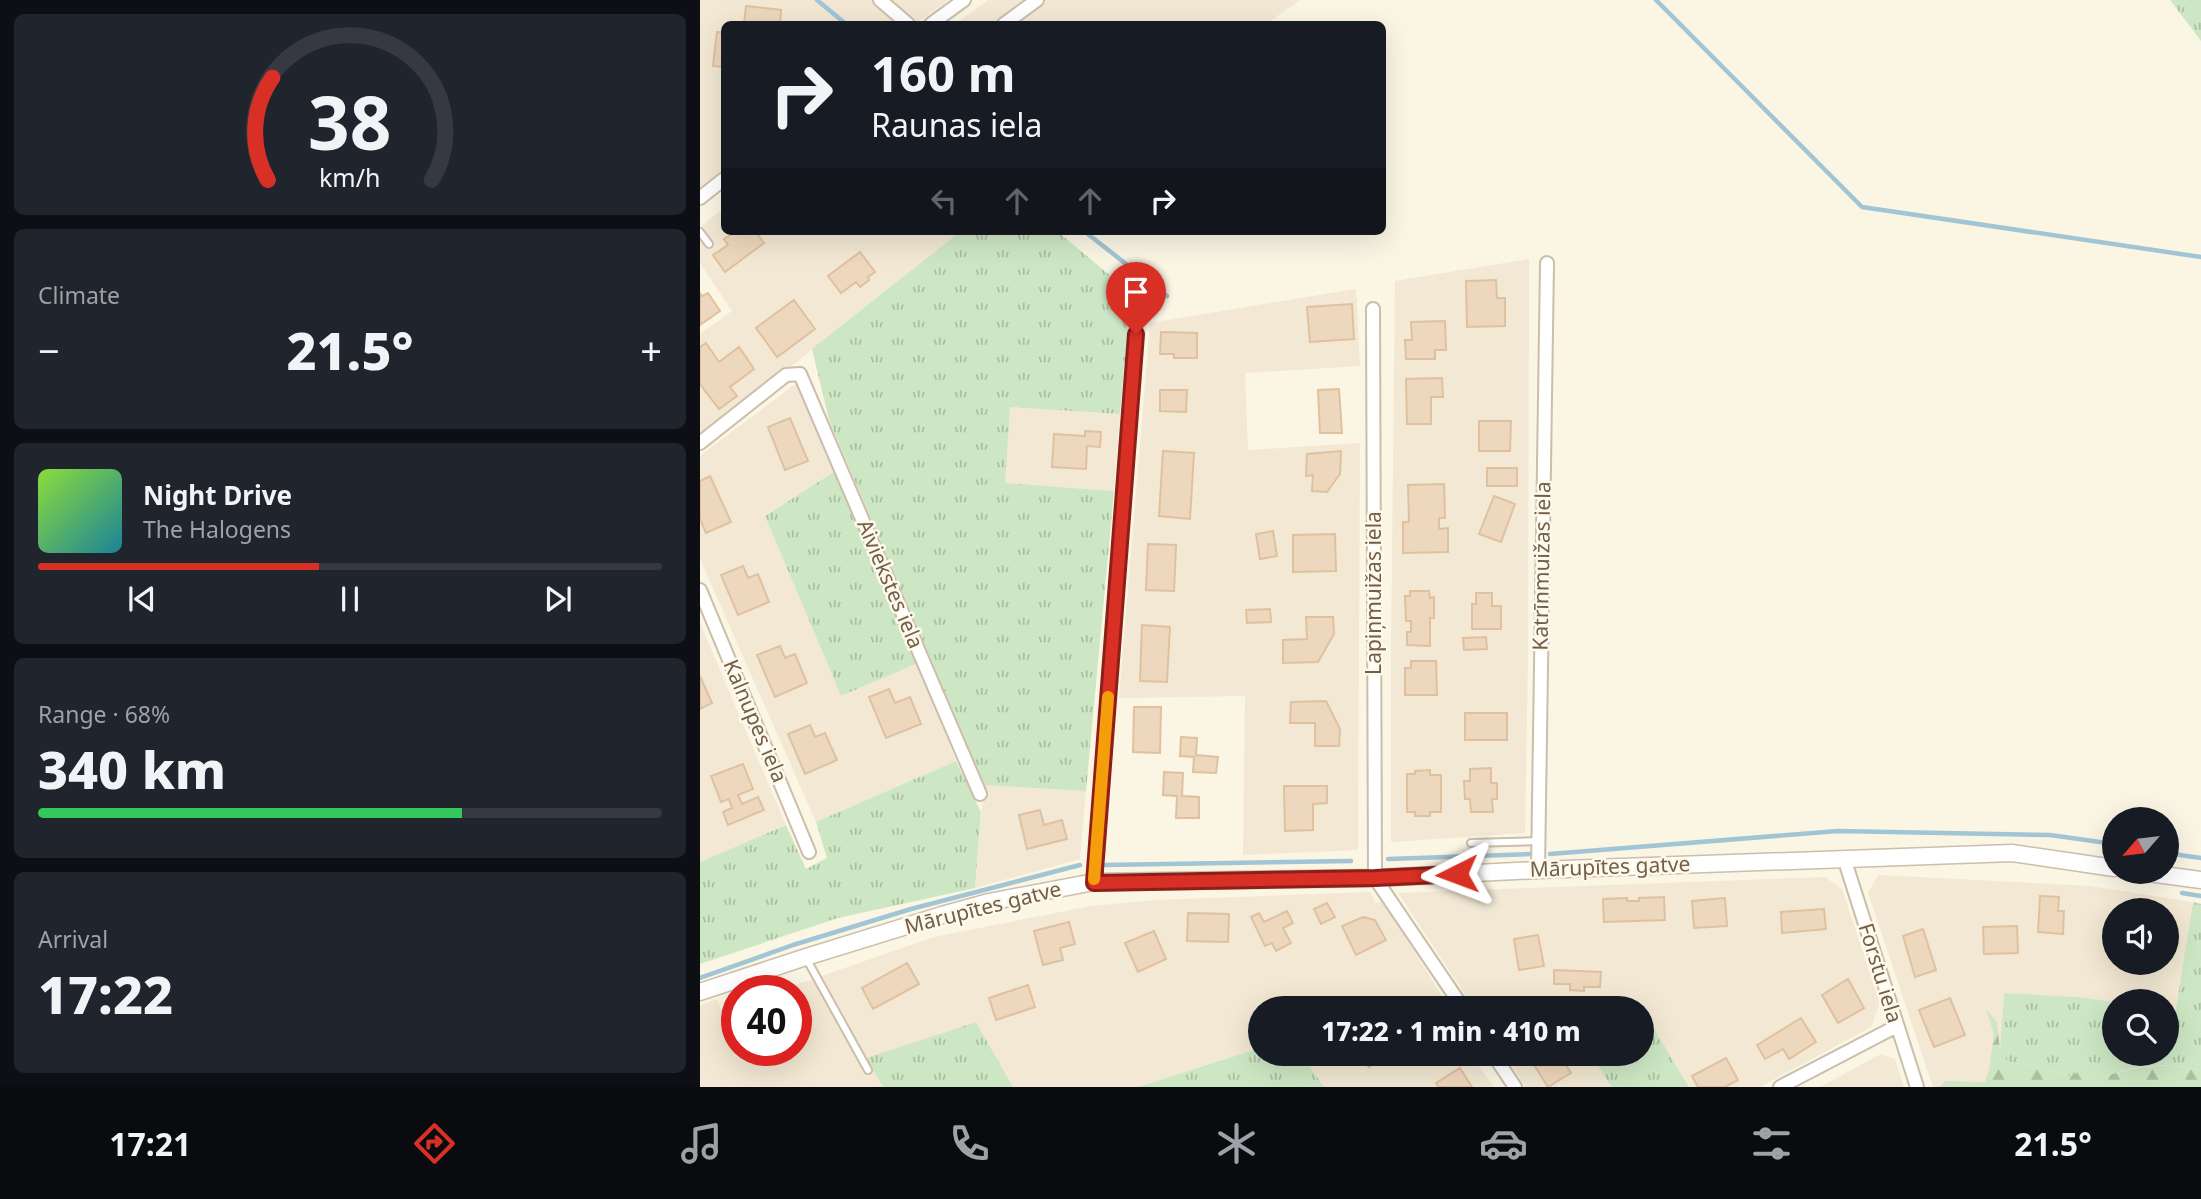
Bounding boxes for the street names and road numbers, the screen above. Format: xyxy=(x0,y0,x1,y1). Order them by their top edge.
street label: Katrīnmuižas iela xyxy=(1526,481,1556,651)
street label: Lapiņmuižas iela xyxy=(1359,511,1387,675)
street label: Aiviekstes iela xyxy=(851,515,931,652)
street label: Kalnupes iela xyxy=(717,655,794,786)
street label: Mārupītes gatve xyxy=(1529,849,1691,883)
street label: Mārupītes gatve xyxy=(901,874,1064,940)
street label: Forstu iela xyxy=(1853,919,1909,1026)

